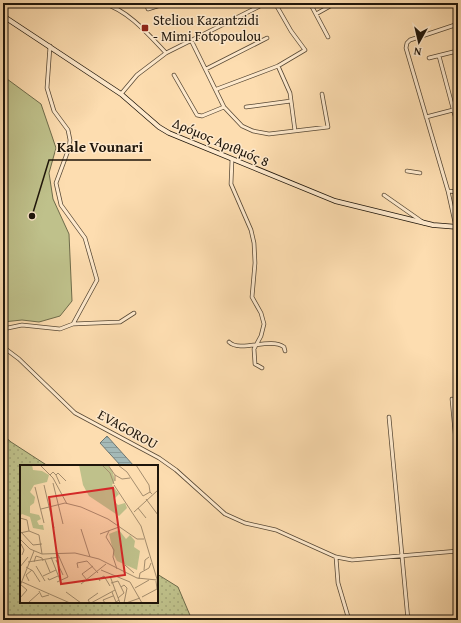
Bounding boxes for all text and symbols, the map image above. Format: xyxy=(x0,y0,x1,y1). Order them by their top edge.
place label: Steliou Kazantzidi - Mimi Fotopoulou xyxy=(153,10,262,46)
north arrow xyxy=(399,22,439,62)
marker: Steliou Kazantzidi - Mimi Fotopoulou xyxy=(140,23,150,33)
text: N xyxy=(412,43,422,60)
street label: Δρόμος Αριθμός 8 xyxy=(170,113,273,171)
callout: Kale Vounari xyxy=(49,133,151,160)
text: Kale Vounari xyxy=(57,136,144,157)
street label: EVAGOROU xyxy=(94,404,162,454)
inset map xyxy=(20,465,158,603)

